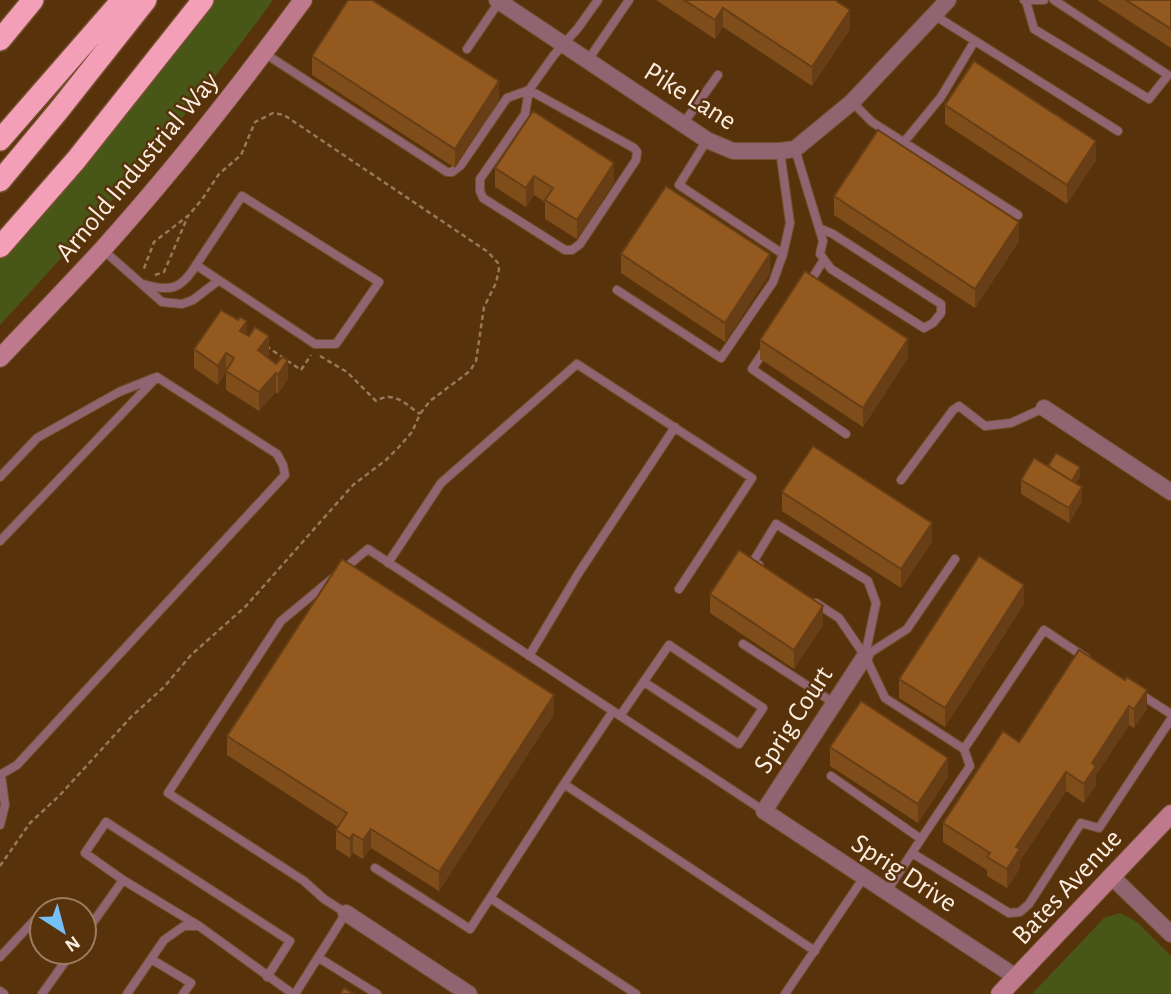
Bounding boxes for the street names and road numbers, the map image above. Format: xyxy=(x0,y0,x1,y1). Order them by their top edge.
street label: Pike Lane xyxy=(639,58,741,136)
street label: Arnold Industrial Way xyxy=(51,67,225,267)
street label: Sprig Court xyxy=(749,662,838,778)
street label: Bates Avenue xyxy=(1007,824,1127,950)
street label: Sprig Drive xyxy=(846,829,962,918)

